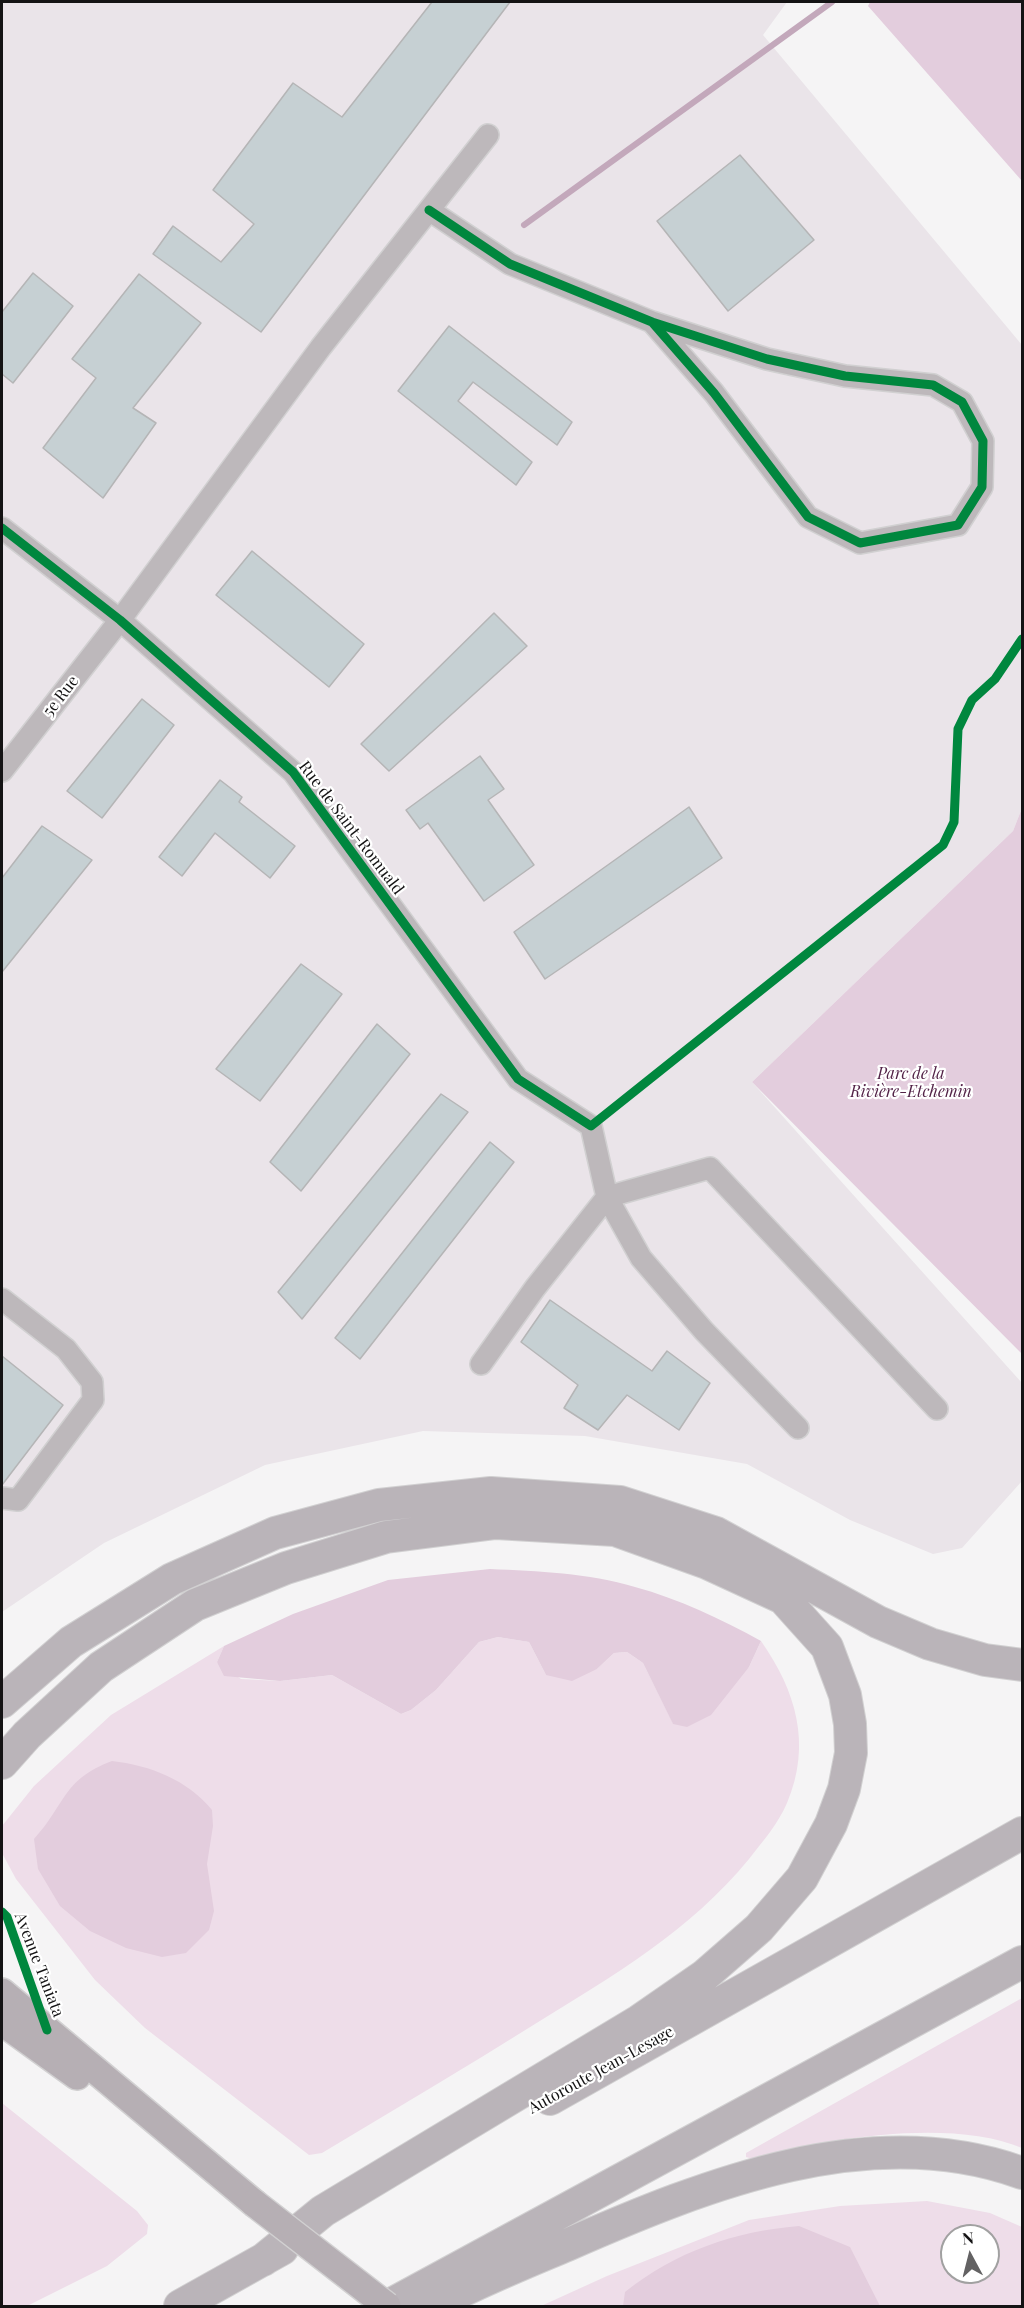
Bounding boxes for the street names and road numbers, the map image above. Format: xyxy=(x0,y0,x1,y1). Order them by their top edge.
street label: 5e Rue xyxy=(39,672,83,720)
street label: Rue de Saint-Romuald xyxy=(295,758,407,898)
street label: Avenue Taniata xyxy=(10,1910,68,2020)
street label: Autoroute Jean-Lesage xyxy=(525,2022,677,2118)

